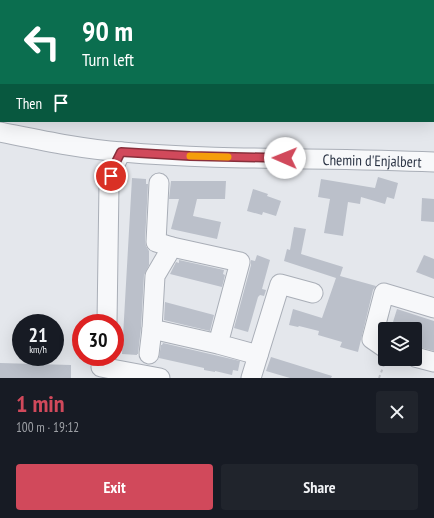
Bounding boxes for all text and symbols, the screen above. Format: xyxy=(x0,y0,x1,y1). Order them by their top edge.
text: 90 m xyxy=(82,12,133,49)
icon: left xyxy=(16,16,68,68)
text: Turn left xyxy=(82,48,134,71)
icon: arrive xyxy=(50,92,72,114)
text: Then xyxy=(16,94,42,113)
position arrow xyxy=(264,137,306,179)
street label: Chemin d'Enjalbert xyxy=(323,150,422,171)
pin xyxy=(94,159,128,193)
icon: arrive xyxy=(100,165,122,187)
speed limit sign: 30 xyxy=(72,314,124,366)
text: 21 xyxy=(28,322,48,348)
map controls xyxy=(378,322,422,366)
button: layers xyxy=(378,322,422,366)
text: km/h xyxy=(29,343,47,356)
text: 1 min xyxy=(16,388,64,419)
button: close xyxy=(376,391,418,433)
text: 100 m · 19:12 xyxy=(16,419,79,436)
button: Exit xyxy=(16,464,213,510)
button: Share xyxy=(221,464,418,510)

